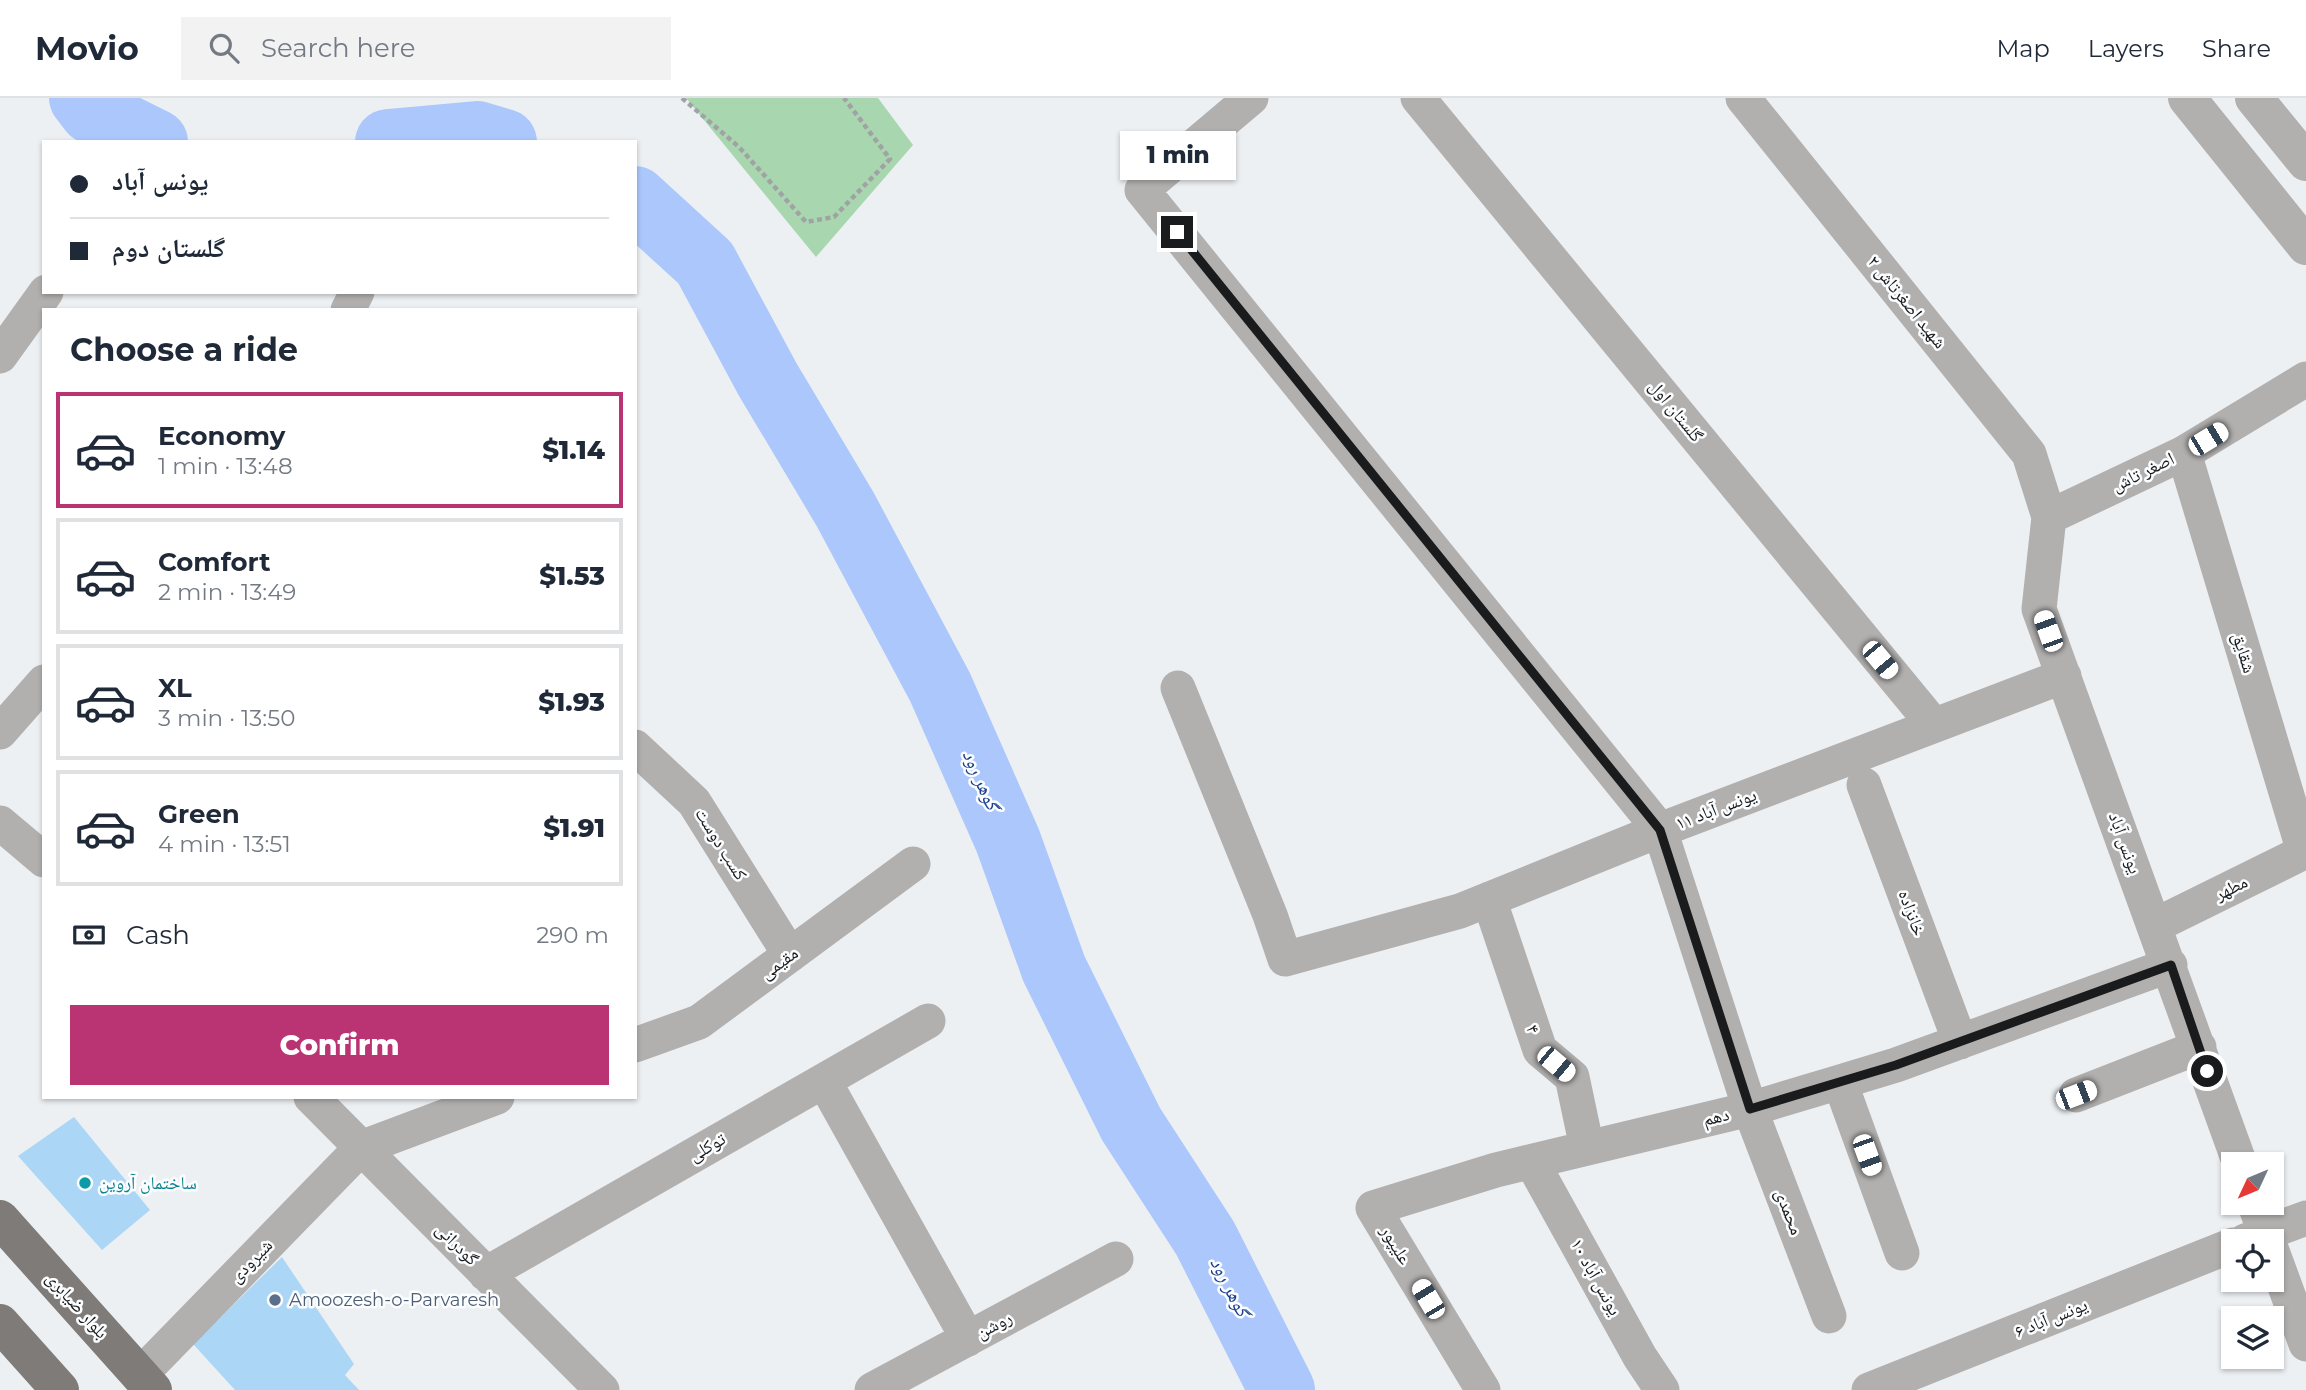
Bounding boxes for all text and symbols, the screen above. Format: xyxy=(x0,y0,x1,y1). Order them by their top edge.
search box xyxy=(181,17,671,80)
text: Movio xyxy=(35,28,139,68)
icon: search xyxy=(205,29,243,67)
text: Search here xyxy=(261,32,416,64)
text: Map xyxy=(1996,34,2050,63)
text: Layers xyxy=(2088,34,2164,63)
text: Share xyxy=(2202,34,2271,63)
callout: 1 min xyxy=(1119,130,1235,180)
text: 1 min xyxy=(1146,141,1210,169)
text: یونس آباد xyxy=(112,165,208,197)
route end xyxy=(1161,216,1193,248)
text: گلستان دوم xyxy=(112,232,225,264)
street label: شهید اصغرتاش ۲ xyxy=(1863,251,1951,353)
text: Choose a ride xyxy=(70,330,298,369)
street label: گلستان اول xyxy=(1644,376,1708,447)
icon: car xyxy=(74,419,137,482)
car xyxy=(2185,419,2232,459)
text: Economy xyxy=(158,420,285,452)
text: $1.14 xyxy=(542,434,605,466)
street label: اصغر تاش xyxy=(2108,447,2178,497)
text: 1 min · 13:48 xyxy=(158,452,293,480)
icon: car xyxy=(74,545,137,608)
text: Comfort xyxy=(158,546,270,578)
text: $1.53 xyxy=(539,560,605,592)
text: 2 min · 13:49 xyxy=(158,578,296,606)
car xyxy=(2031,608,2066,654)
street label: شقایق xyxy=(2227,630,2261,676)
car xyxy=(1859,637,1902,683)
icon: car xyxy=(74,671,137,734)
text: XL xyxy=(158,672,192,704)
text: $1.93 xyxy=(538,686,605,718)
text: 3 min · 13:50 xyxy=(158,704,295,732)
water label: گوهر رود xyxy=(958,746,1006,818)
street label: یونس آباد ۱۱ xyxy=(1673,784,1759,834)
icon: car xyxy=(74,797,137,860)
text: Green xyxy=(158,798,240,830)
street label: کسب دوست xyxy=(690,804,752,885)
street label: یونس آباد xyxy=(2104,809,2146,877)
text: $1.91 xyxy=(543,812,605,844)
text: 4 min · 13:51 xyxy=(158,830,291,858)
street label: مطهر xyxy=(2210,871,2251,906)
street label: خانزاده xyxy=(1894,887,1930,939)
icon: cash xyxy=(70,916,108,954)
text: Cash xyxy=(126,919,190,951)
text: 290 m xyxy=(536,921,609,949)
street label: مقیمی xyxy=(756,942,802,984)
button: Confirm xyxy=(70,1005,609,1085)
street label: ۴ xyxy=(1521,1022,1545,1036)
car xyxy=(1534,1042,1579,1086)
route start xyxy=(2191,1055,2223,1087)
car xyxy=(2053,1078,2100,1112)
street label: دهم xyxy=(1701,1103,1732,1132)
street label: توکلی xyxy=(685,1128,729,1166)
car xyxy=(1850,1132,1885,1178)
north arrow xyxy=(2221,1152,2284,1214)
map controls xyxy=(2221,1152,2284,1369)
place label: ساختمان آروین xyxy=(99,1172,197,1194)
marker: ساختمان آروین xyxy=(77,1175,93,1191)
street label: محمدی xyxy=(1770,1186,1808,1238)
street label: گودرانی xyxy=(431,1218,483,1270)
street label: علیپور xyxy=(1375,1221,1416,1269)
button: locate xyxy=(2221,1229,2284,1292)
street label: شیرودی xyxy=(225,1234,277,1288)
street label: یونس آباد ۱۰ xyxy=(1566,1235,1626,1319)
water label: گوهر رود xyxy=(1205,1254,1257,1324)
street label: بلوار ضیابری xyxy=(41,1267,113,1343)
car xyxy=(1409,1276,1448,1322)
place label: Amoozesh-o-Parvaresh xyxy=(289,1289,499,1311)
marker: Amoozesh-o-Parvaresh xyxy=(267,1292,283,1308)
street label: یونس آباد ۶ xyxy=(2011,1293,2091,1343)
street label: روشن xyxy=(972,1306,1016,1344)
button: layers xyxy=(2221,1306,2284,1369)

